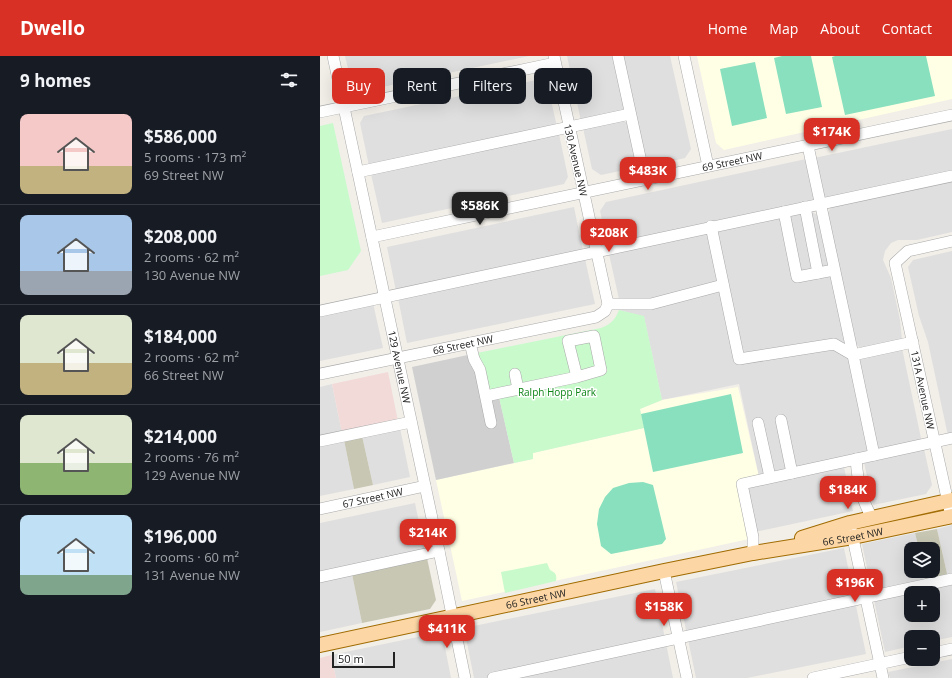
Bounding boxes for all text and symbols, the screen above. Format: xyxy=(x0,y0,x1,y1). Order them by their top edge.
text: Dwello xyxy=(20,15,85,41)
text: Home xyxy=(708,19,747,38)
text: Map xyxy=(769,19,798,38)
text: About xyxy=(820,19,860,38)
text: Contact xyxy=(882,19,932,38)
chip: Buy xyxy=(332,68,385,104)
chip: Rent xyxy=(393,68,451,104)
chip: Filters xyxy=(459,68,526,104)
chip: New xyxy=(534,68,592,104)
text: 9 homes xyxy=(20,69,91,92)
icon: filters xyxy=(278,69,300,91)
pin: $174K xyxy=(804,118,860,152)
street label: 130 Avenue NW xyxy=(561,122,591,198)
text: $174K xyxy=(813,122,851,140)
text: $586,000 xyxy=(144,125,217,148)
icon: home xyxy=(52,130,100,178)
text: 5 rooms · 173 m² xyxy=(144,148,246,166)
street label: 69 Street NW xyxy=(701,148,764,174)
pin: $483K xyxy=(620,157,676,191)
text: $483K xyxy=(629,161,667,179)
text: 69 Street NW xyxy=(144,166,224,184)
pin: $586K xyxy=(452,192,508,226)
text: $586K xyxy=(461,196,499,214)
pin: $208K xyxy=(581,219,637,253)
text: $208K xyxy=(590,223,628,241)
text: $208,000 xyxy=(144,225,217,248)
icon: home xyxy=(52,231,100,279)
text: 2 rooms · 62 m² xyxy=(144,248,239,266)
text: 130 Avenue NW xyxy=(144,266,240,284)
text: $184,000 xyxy=(144,325,217,348)
street label: 129 Avenue NW xyxy=(385,329,414,405)
icon: home xyxy=(52,331,100,379)
street label: 68 Street NW xyxy=(431,331,495,358)
text: 2 rooms · 62 m² xyxy=(144,348,239,366)
street label: 131A Avenue NW xyxy=(908,349,938,431)
text: 66 Street NW xyxy=(144,366,224,384)
park label: Ralph Hopp Park xyxy=(518,385,597,399)
text: $214,000 xyxy=(144,425,217,448)
icon: home xyxy=(52,431,100,479)
text: 2 rooms · 76 m² xyxy=(144,448,239,466)
text: 129 Avenue NW xyxy=(144,466,240,484)
pin: $184K xyxy=(820,476,876,510)
text: $184K xyxy=(829,480,867,498)
street label: 67 Street NW xyxy=(341,484,405,511)
pin: $214K xyxy=(400,519,456,553)
text: $214K xyxy=(409,523,447,541)
street label: 66 Street NW xyxy=(822,524,885,549)
text: $196,000 xyxy=(144,525,217,548)
icon: home xyxy=(52,531,100,579)
map controls xyxy=(904,542,940,666)
button: layers xyxy=(904,542,940,578)
text: 2 rooms · 60 m² xyxy=(144,548,239,566)
text: 131 Avenue NW xyxy=(144,566,240,584)
pin: $196K xyxy=(827,569,883,603)
text: $196K xyxy=(836,573,874,591)
street label: 66 Street NW xyxy=(505,585,568,612)
button: + xyxy=(904,586,940,622)
pin: $158K xyxy=(636,593,692,627)
text: $158K xyxy=(645,597,683,615)
pin: $411K xyxy=(419,615,475,649)
text: $411K xyxy=(428,619,466,637)
button: − xyxy=(904,630,940,666)
scale bar xyxy=(332,650,395,669)
text: 50 m xyxy=(338,651,364,666)

